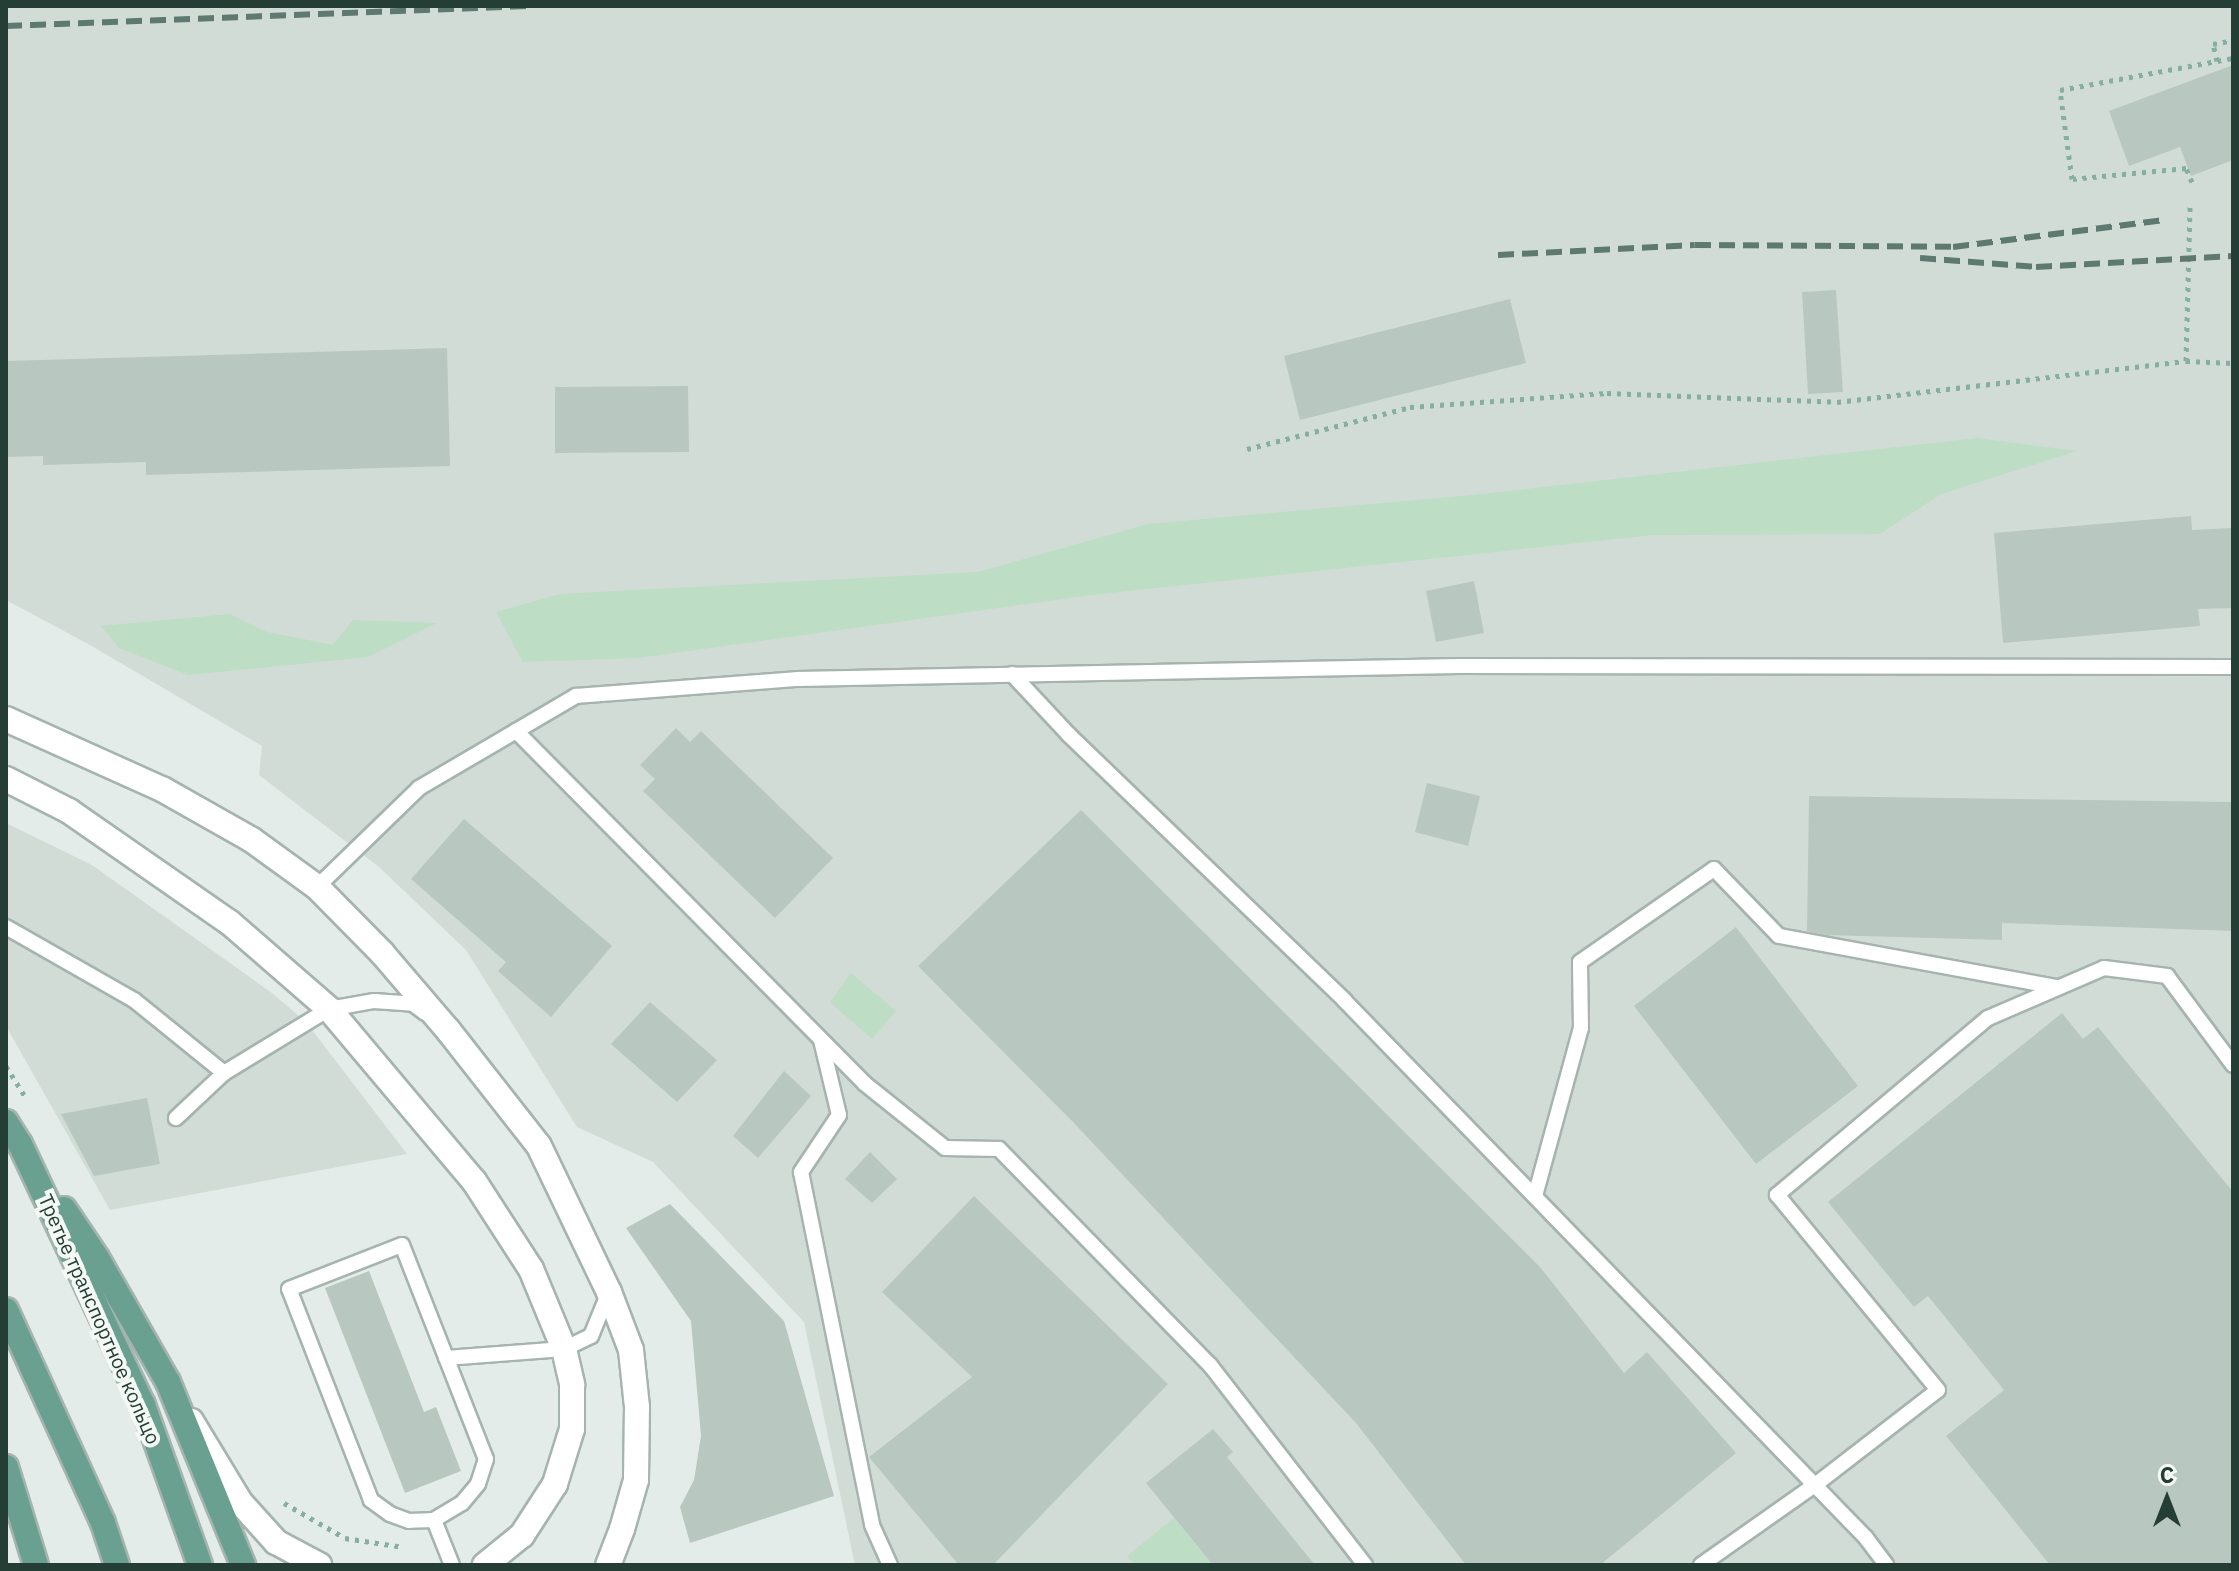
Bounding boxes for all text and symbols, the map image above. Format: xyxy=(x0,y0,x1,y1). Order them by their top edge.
street label: Третье транспортное кольцо xyxy=(34,1190,166,1448)
north arrow xyxy=(2127,1459,2207,1539)
text: С xyxy=(2160,1460,2174,1489)

